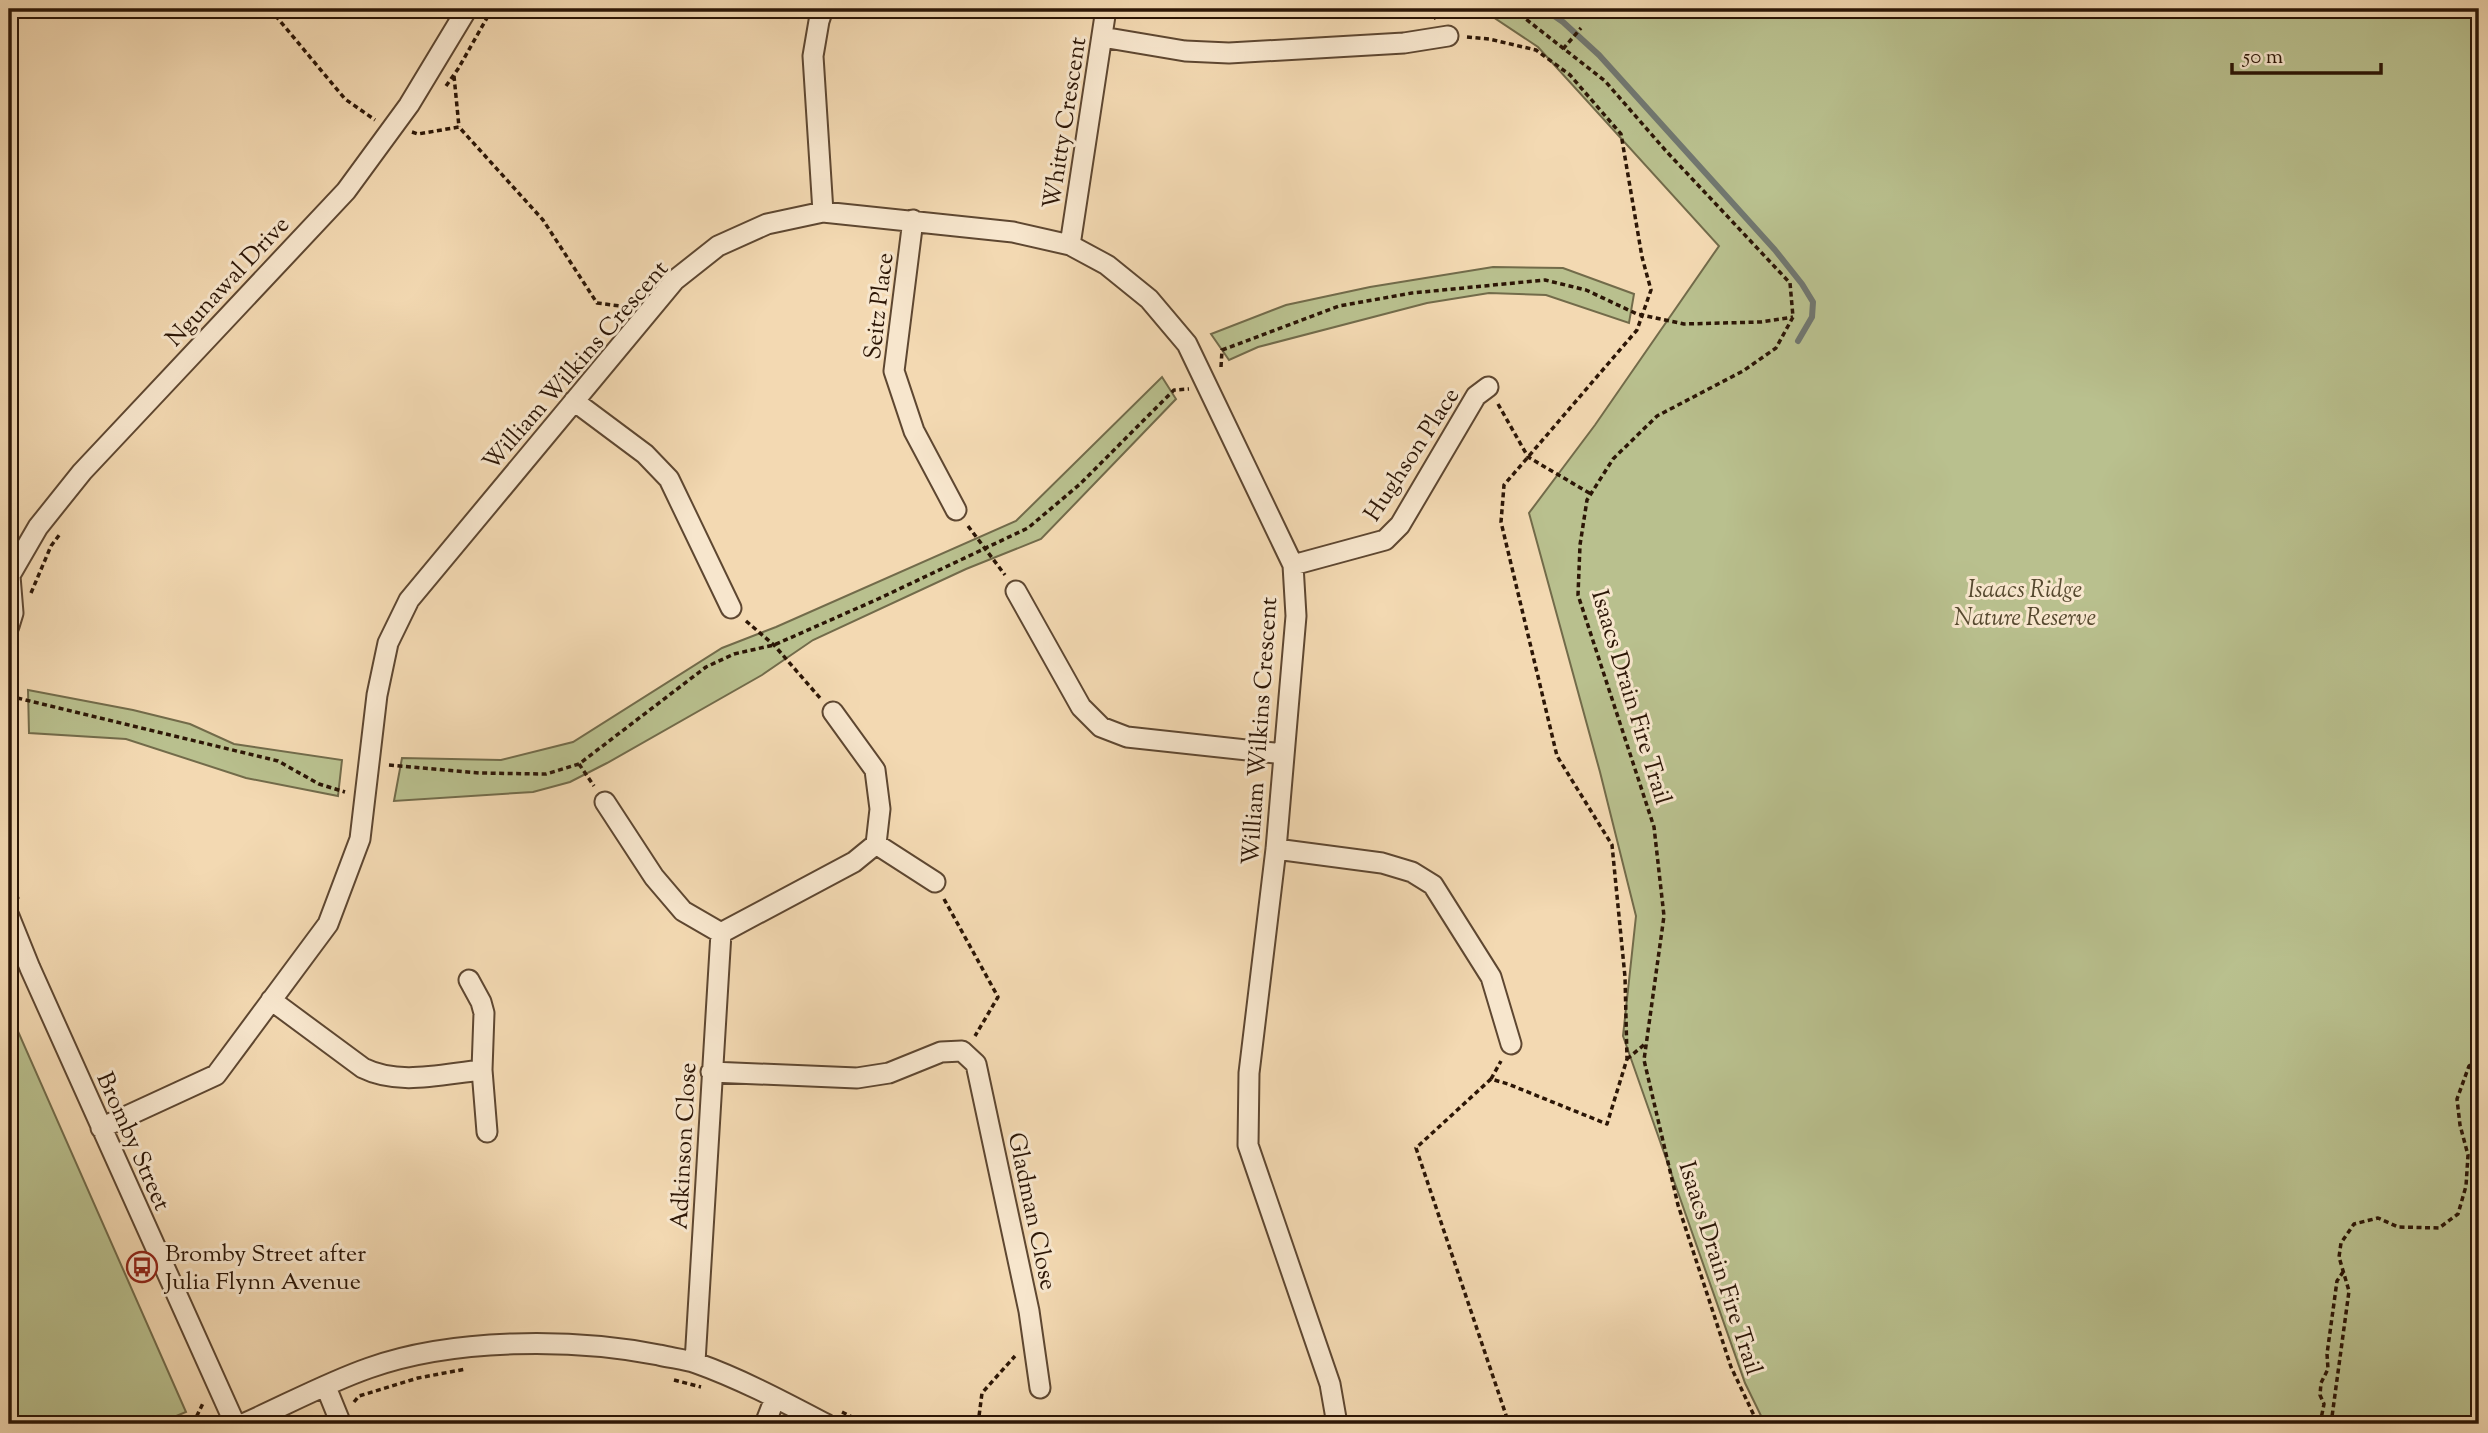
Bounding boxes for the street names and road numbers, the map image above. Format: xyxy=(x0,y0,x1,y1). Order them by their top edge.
street label: Whitty Crescent xyxy=(1036,35,1096,212)
street label: Ngunawal Drive xyxy=(159,209,298,355)
street label: Seitz Place xyxy=(857,251,903,362)
street label: William Wilkins Crescent xyxy=(476,254,677,479)
street label: Hughson Place xyxy=(1357,381,1469,529)
street label: Isaacs Drain Fire Trail xyxy=(1581,586,1679,809)
street label: William Wilkins Crescent xyxy=(1235,596,1287,866)
street label: Adkinson Close xyxy=(664,1062,706,1231)
street label: Bromby Street xyxy=(86,1067,178,1216)
street label: Gladman Close xyxy=(998,1129,1064,1293)
street label: Isaacs Drain Fire Trail xyxy=(1668,1157,1770,1380)

